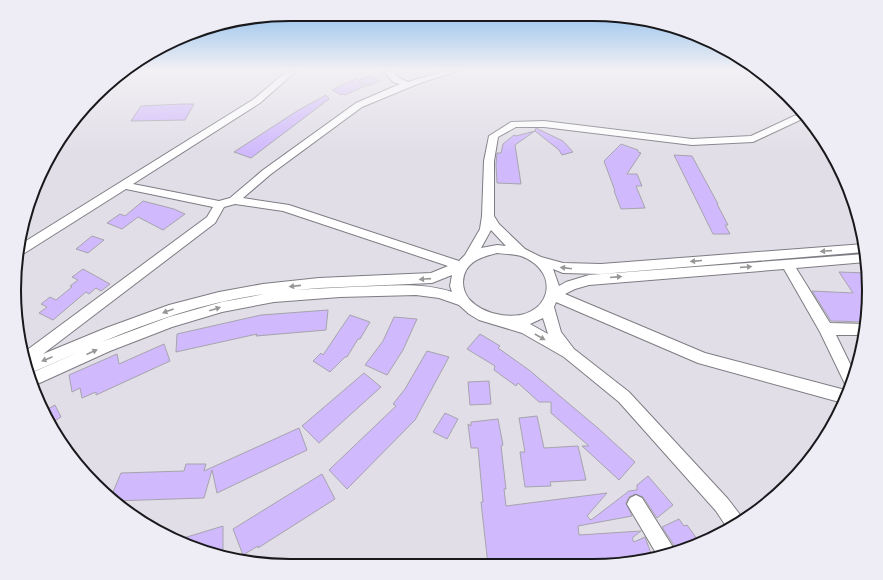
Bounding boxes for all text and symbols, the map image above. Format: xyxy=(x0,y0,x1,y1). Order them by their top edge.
one-way arrow xyxy=(820,247,832,254)
one-way arrow xyxy=(690,257,702,264)
one-way arrow xyxy=(740,263,752,270)
one-way arrow xyxy=(560,265,573,271)
one-way arrow xyxy=(610,274,623,281)
one-way arrow xyxy=(418,275,431,282)
one-way arrow xyxy=(289,282,301,289)
one-way arrow xyxy=(209,306,221,312)
one-way arrow xyxy=(161,309,173,315)
one-way arrow xyxy=(534,334,546,341)
one-way arrow xyxy=(87,349,99,355)
one-way arrow xyxy=(40,357,52,363)

